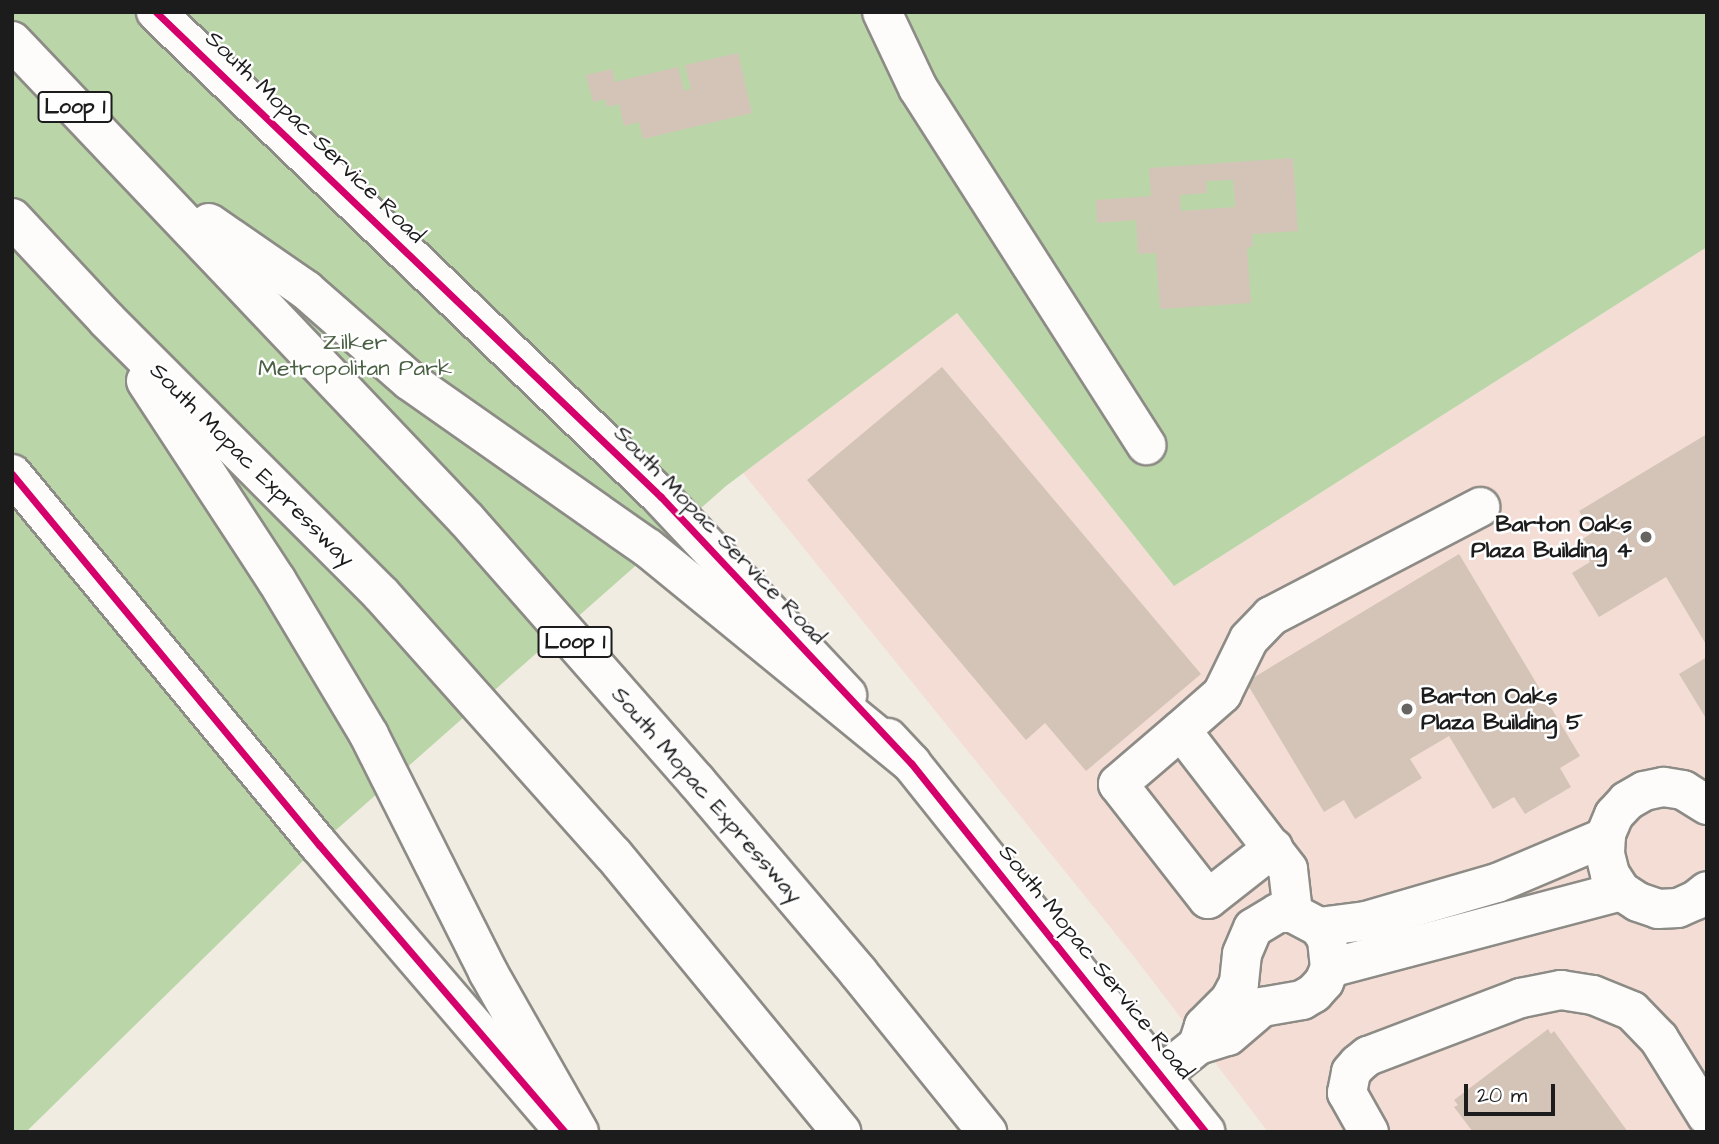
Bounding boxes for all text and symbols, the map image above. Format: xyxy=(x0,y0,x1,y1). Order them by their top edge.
street label: South Mopac Service Road xyxy=(200,25,430,249)
road number: Loop 1 xyxy=(36,90,114,124)
park label: Zilker Metropolitan Park xyxy=(258,328,452,382)
street label: South Mopac Expressway xyxy=(144,357,360,573)
street label: South Mopac Service Road xyxy=(608,420,832,650)
place label: Barton Oaks Plaza Building 4 xyxy=(1471,510,1632,564)
marker: Barton Oaks Plaza Building 4 xyxy=(1638,529,1654,545)
road number: Loop 1 xyxy=(536,624,614,660)
street label: South Mopac Expressway xyxy=(605,681,809,909)
place label: Barton Oaks Plaza Building 5 xyxy=(1421,682,1583,736)
marker: Barton Oaks Plaza Building 5 xyxy=(1399,701,1415,717)
street label: South Mopac Service Road xyxy=(993,839,1199,1085)
scale bar xyxy=(1467,1070,1558,1114)
text: 20 m xyxy=(1477,1081,1527,1110)

